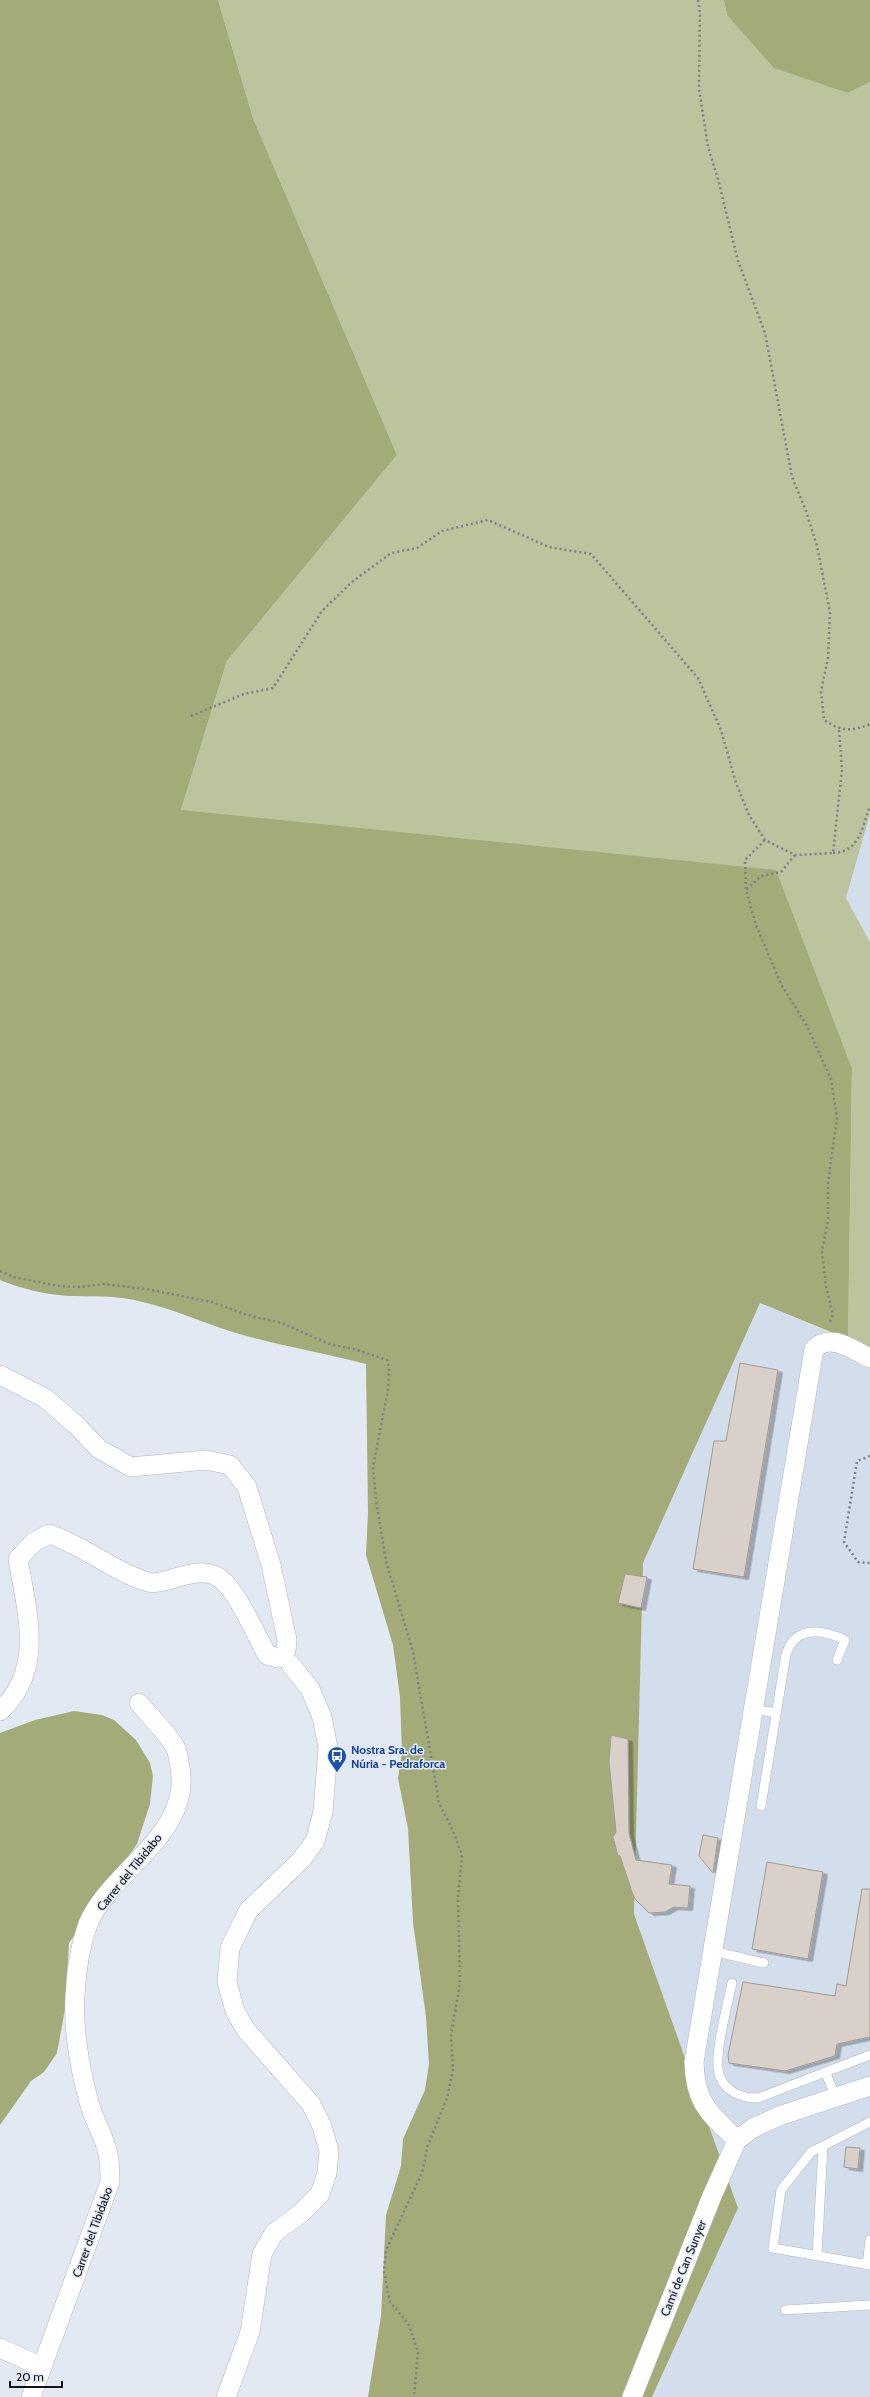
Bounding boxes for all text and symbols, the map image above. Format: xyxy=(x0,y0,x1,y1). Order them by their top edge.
place label: Nostra Sra. de Núria - Pedraforca xyxy=(351,1742,445,1771)
bus stop icon: Nostra Sra. de Núria - Pedraforca xyxy=(326,1745,348,1773)
street label: Carrer del Tibidabo xyxy=(93,1830,165,1914)
street label: Carrer del Tibidabo xyxy=(69,2184,115,2279)
street label: Camí de Can Sunyer xyxy=(657,2217,709,2318)
scale bar xyxy=(10,2363,62,2389)
text: 20 m xyxy=(16,2369,44,2384)

